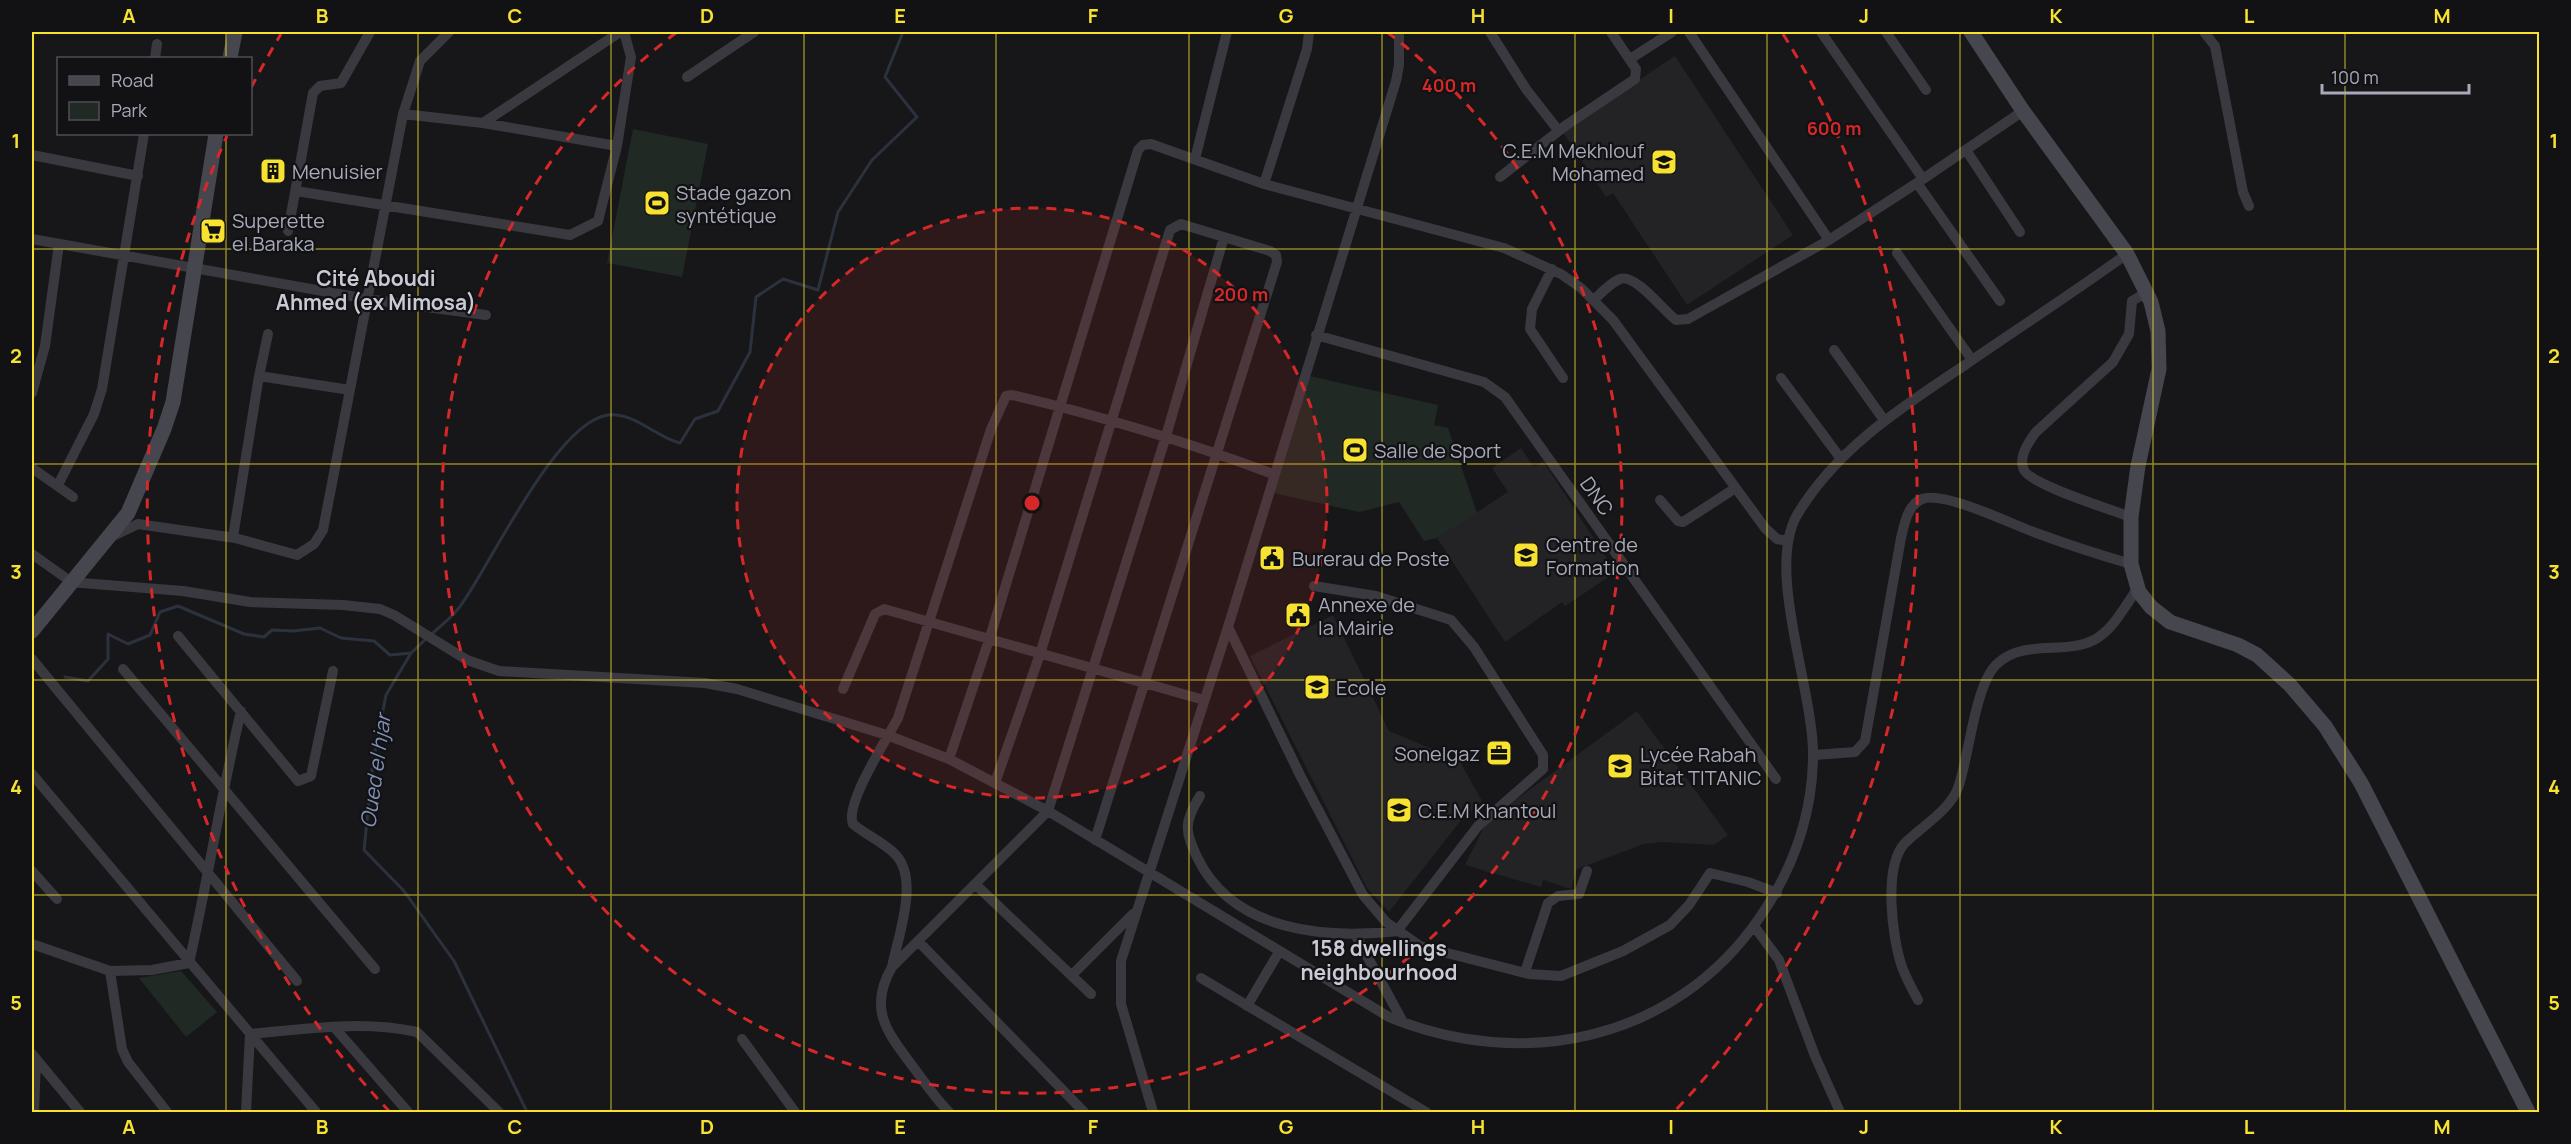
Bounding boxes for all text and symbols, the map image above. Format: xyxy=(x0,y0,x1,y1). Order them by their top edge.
text: A xyxy=(122,2,136,29)
text: B xyxy=(316,2,329,29)
text: C xyxy=(508,2,522,29)
text: D xyxy=(700,2,714,29)
text: E xyxy=(894,2,906,29)
text: F xyxy=(1088,2,1099,29)
text: G xyxy=(1279,2,1294,29)
text: H xyxy=(1471,2,1485,29)
text: I xyxy=(1668,2,1674,29)
text: J xyxy=(1859,2,1869,29)
text: K xyxy=(2050,2,2063,29)
text: L xyxy=(2244,2,2255,29)
text: M xyxy=(2433,2,2451,29)
legend xyxy=(57,57,252,135)
scale bar xyxy=(2322,57,2469,95)
text: 100 m xyxy=(2331,65,2379,89)
text: Road xyxy=(111,68,154,92)
text: 400 m xyxy=(1422,73,1476,97)
text: Park xyxy=(111,98,148,122)
text: 600 m xyxy=(1807,116,1861,140)
text: 1 xyxy=(12,127,20,154)
text: 1 xyxy=(2550,127,2558,154)
place label: C.E.M Mekhlouf Mohamed xyxy=(1503,137,1644,187)
school or university icon: C.E.M Mekhlouf Mohamed xyxy=(1649,147,1679,177)
building icon: Menuisier xyxy=(258,156,288,186)
place label: Menuisier xyxy=(292,158,383,185)
place label: Stade gazon syntétique xyxy=(676,179,791,229)
sports icon: Stade gazon syntétique xyxy=(642,188,672,218)
place label: Superette el Baraka xyxy=(232,207,325,257)
supermarket icon: Superette el Baraka xyxy=(198,216,228,246)
district label: Cité Aboudi Ahmed (ex Mimosa) xyxy=(276,264,476,316)
text: 200 m xyxy=(1214,282,1268,306)
text: 2 xyxy=(10,342,22,369)
text: 2 xyxy=(2548,342,2560,369)
sports icon: Salle de Sport xyxy=(1340,435,1370,465)
place label: Salle de Sport xyxy=(1374,437,1501,464)
street label: DNC xyxy=(1574,471,1620,521)
centre of rings xyxy=(1022,493,1042,513)
place label: Centre de Formation xyxy=(1546,531,1639,581)
school or university icon: Centre de Formation xyxy=(1511,540,1541,570)
public building icon: Burerau de Poste xyxy=(1257,543,1287,573)
place label: Burerau de Poste xyxy=(1292,545,1450,572)
text: 3 xyxy=(10,558,22,585)
text: 3 xyxy=(2548,558,2560,585)
place label: Annexe de la Mairie xyxy=(1318,591,1415,641)
public building icon: Annexe de la Mairie xyxy=(1283,600,1313,630)
school or university icon: Ecole xyxy=(1302,672,1332,702)
place label: Ecole xyxy=(1336,674,1386,701)
water label: Oued el hjar xyxy=(353,710,397,830)
office icon: Sonelgaz xyxy=(1484,738,1514,768)
place label: Sonelgaz xyxy=(1394,740,1480,767)
place label: Lycée Rabah Bitat TITANIC xyxy=(1640,741,1762,791)
school or university icon: Lycée Rabah Bitat TITANIC xyxy=(1605,751,1635,781)
text: 4 xyxy=(10,773,22,800)
text: 4 xyxy=(2548,773,2560,800)
school or university icon: C.E.M Khantoul xyxy=(1384,795,1414,825)
place label: C.E.M Khantoul xyxy=(1418,797,1556,824)
district label: 158 dwellings neighbourhood xyxy=(1300,934,1458,986)
text: 5 xyxy=(10,989,22,1016)
text: 5 xyxy=(2548,989,2560,1016)
text: A xyxy=(122,1113,136,1140)
text: B xyxy=(316,1113,329,1140)
text: C xyxy=(508,1113,522,1140)
text: D xyxy=(700,1113,714,1140)
text: E xyxy=(894,1113,906,1140)
text: F xyxy=(1088,1113,1099,1140)
text: G xyxy=(1279,1113,1294,1140)
text: H xyxy=(1471,1113,1485,1140)
text: I xyxy=(1668,1113,1674,1140)
text: J xyxy=(1859,1113,1869,1140)
text: K xyxy=(2050,1113,2063,1140)
text: L xyxy=(2244,1113,2255,1140)
text: M xyxy=(2433,1113,2451,1140)

